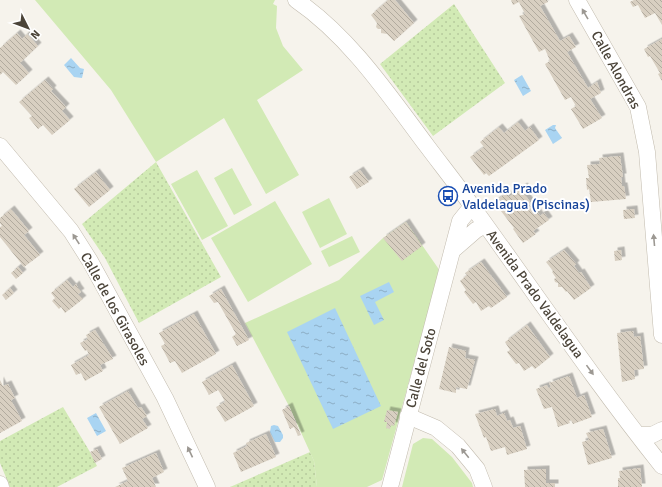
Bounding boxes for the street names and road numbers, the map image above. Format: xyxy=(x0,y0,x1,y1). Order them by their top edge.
street label: Calle Alondras xyxy=(588,28,644,112)
street label: Avenida Prado Valdelagua xyxy=(483,226,587,362)
street label: Calle de los Girasoles xyxy=(77,249,153,369)
street label: Calle del Soto xyxy=(402,326,440,410)

